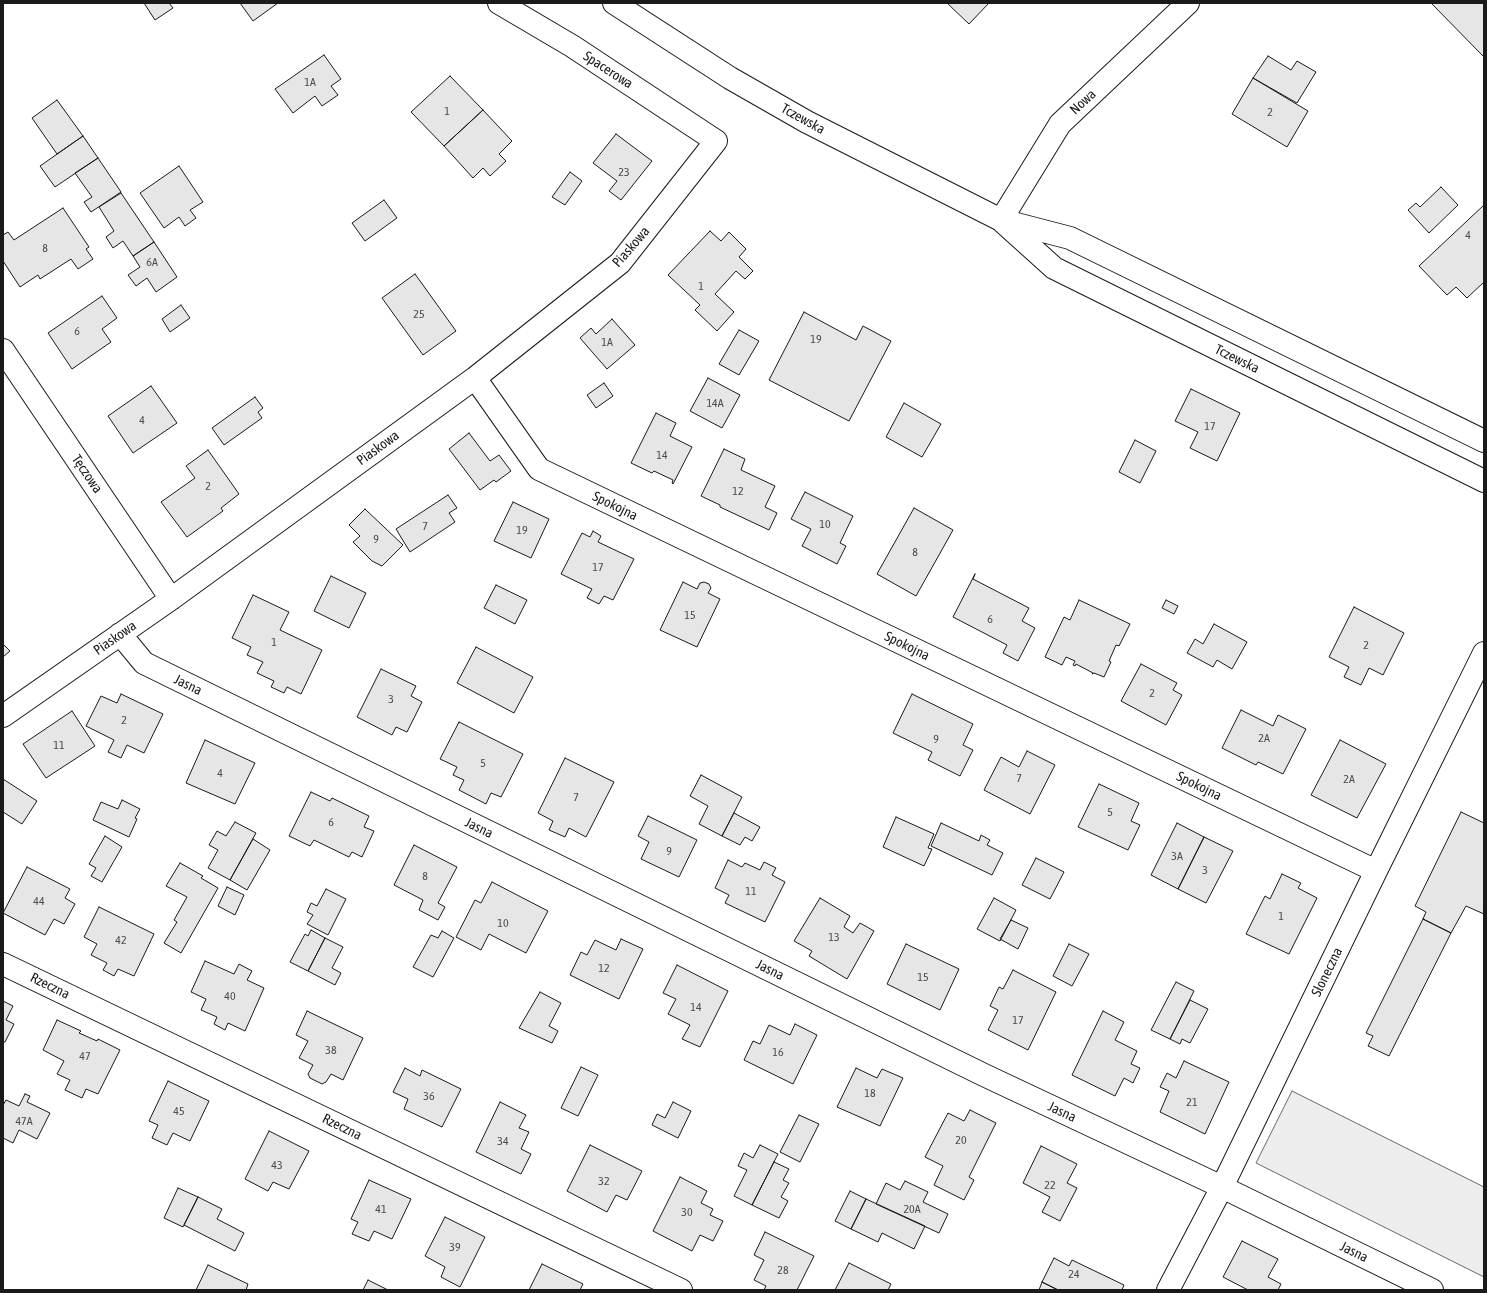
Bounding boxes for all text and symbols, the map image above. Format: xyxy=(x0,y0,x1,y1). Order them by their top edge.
street label: Spacerowa xyxy=(580,48,636,92)
house number: 1A xyxy=(304,75,316,89)
street label: Nowa xyxy=(1067,86,1099,118)
street label: Tczewska xyxy=(778,100,828,138)
house number: 1 xyxy=(444,104,450,118)
house number: 2 xyxy=(1267,105,1273,119)
house number: 23 xyxy=(618,165,630,179)
street label: Piaskowa xyxy=(609,223,653,271)
house number: 4 xyxy=(1465,228,1471,242)
house number: 8 xyxy=(42,241,48,255)
house number: 6A xyxy=(146,255,158,269)
house number: 1 xyxy=(698,279,704,293)
house number: 25 xyxy=(413,307,425,321)
house number: 6 xyxy=(74,324,80,338)
house number: 19 xyxy=(810,332,822,346)
house number: 1A xyxy=(601,335,613,349)
street label: Tczewska xyxy=(1212,341,1262,377)
house number: 14A xyxy=(706,396,724,410)
house number: 4 xyxy=(139,413,145,427)
house number: 17 xyxy=(1204,419,1216,433)
street label: Piaskowa xyxy=(354,427,402,469)
house number: 14 xyxy=(656,448,668,462)
street label: Tęczowa xyxy=(68,452,106,496)
house number: 2 xyxy=(205,479,211,493)
house number: 12 xyxy=(732,484,744,498)
street label: Spokojna xyxy=(590,488,640,524)
house number: 10 xyxy=(819,517,831,531)
house number: 7 xyxy=(422,519,428,533)
house number: 19 xyxy=(516,523,528,537)
house number: 9 xyxy=(373,532,379,546)
house number: 8 xyxy=(912,545,918,559)
house number: 17 xyxy=(592,560,604,574)
house number: 15 xyxy=(684,608,696,622)
house number: 6 xyxy=(987,612,993,626)
street label: Piaskowa xyxy=(90,617,140,659)
street label: Spokojna xyxy=(882,628,932,664)
house number: 1 xyxy=(271,635,277,649)
house number: 2 xyxy=(1363,638,1369,652)
street label: Jasna xyxy=(171,671,205,699)
house number: 2 xyxy=(1149,686,1155,700)
house number: 3 xyxy=(388,692,394,706)
house number: 2 xyxy=(121,713,127,727)
house number: 2A xyxy=(1258,731,1270,745)
house number: 9 xyxy=(933,732,939,746)
house number: 11 xyxy=(53,738,65,752)
house number: 5 xyxy=(480,756,486,770)
house number: 4 xyxy=(217,766,223,780)
street label: Spokojna xyxy=(1174,768,1224,804)
house number: 7 xyxy=(1016,771,1022,785)
house number: 2A xyxy=(1343,772,1355,786)
house number: 7 xyxy=(573,790,579,804)
house number: 5 xyxy=(1107,805,1113,819)
street label: Jasna xyxy=(462,814,496,842)
house number: 6 xyxy=(328,815,334,829)
house number: 9 xyxy=(666,844,672,858)
house number: 3A xyxy=(1171,849,1183,863)
house number: 3 xyxy=(1202,863,1208,877)
house number: 8 xyxy=(422,869,428,883)
house number: 11 xyxy=(745,884,757,898)
house number: 44 xyxy=(33,894,45,908)
house number: 1 xyxy=(1278,909,1284,923)
house number: 10 xyxy=(497,916,509,930)
house number: 13 xyxy=(828,930,840,944)
house number: 42 xyxy=(115,933,127,947)
street label: Słoneczna xyxy=(1308,945,1346,999)
street label: Jasna xyxy=(753,956,787,984)
house number: 12 xyxy=(598,961,610,975)
street label: Rzeczna xyxy=(28,969,72,1003)
house number: 15 xyxy=(917,970,929,984)
house number: 40 xyxy=(224,989,236,1003)
house number: 14 xyxy=(690,1000,702,1014)
house number: 17 xyxy=(1012,1013,1024,1027)
house number: 38 xyxy=(325,1043,337,1057)
house number: 16 xyxy=(772,1045,784,1059)
house number: 47 xyxy=(79,1049,91,1063)
house number: 18 xyxy=(864,1086,876,1100)
house number: 36 xyxy=(423,1089,435,1103)
house number: 21 xyxy=(1186,1095,1198,1109)
street label: Jasna xyxy=(1045,1098,1079,1126)
house number: 45 xyxy=(173,1104,185,1118)
street label: Rzeczna xyxy=(320,1110,364,1144)
house number: 47A xyxy=(15,1114,33,1128)
house number: 20 xyxy=(955,1133,967,1147)
house number: 34 xyxy=(497,1134,509,1148)
house number: 43 xyxy=(271,1158,283,1172)
house number: 32 xyxy=(598,1174,610,1188)
house number: 22 xyxy=(1044,1178,1056,1192)
house number: 41 xyxy=(375,1202,387,1216)
house number: 20A xyxy=(903,1202,921,1216)
house number: 30 xyxy=(681,1205,693,1219)
street label: Jasna xyxy=(1337,1238,1371,1266)
house number: 39 xyxy=(449,1240,461,1254)
house number: 28 xyxy=(777,1263,789,1277)
house number: 24 xyxy=(1068,1267,1080,1281)

